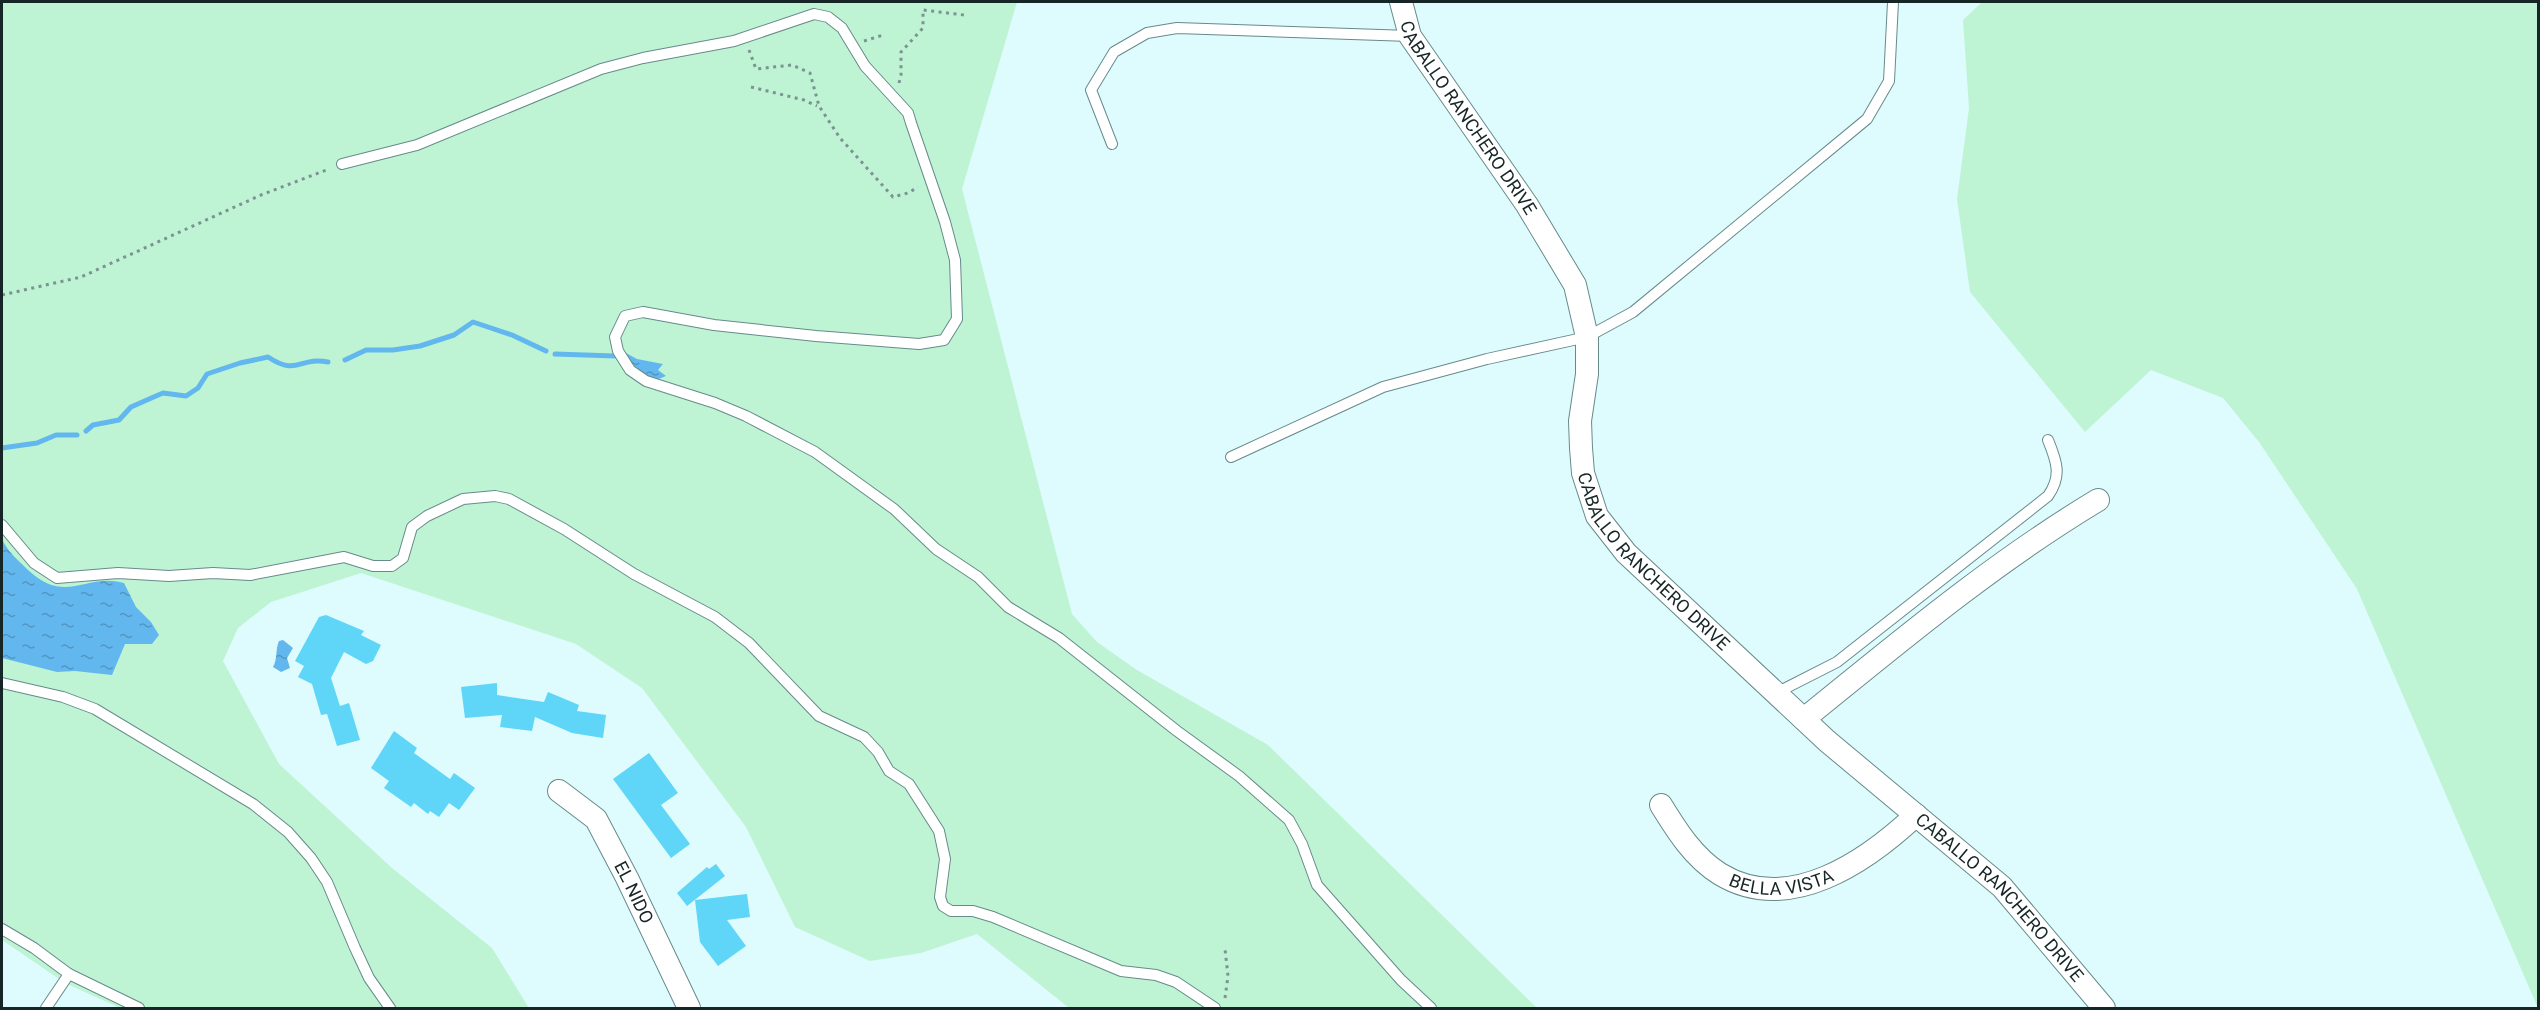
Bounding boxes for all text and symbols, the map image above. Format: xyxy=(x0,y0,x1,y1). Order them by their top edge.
street label: CABALLO RANCHERO DRIVE xyxy=(1396,18,1541,218)
street label: CABALLO RANCHERO DRIVE xyxy=(1573,470,1734,654)
street label: CABALLO RANCHERO DRIVE xyxy=(1912,808,2088,986)
street label: EL NIDO xyxy=(610,858,658,927)
street label: BELLA VISTA xyxy=(1726,864,1837,899)

